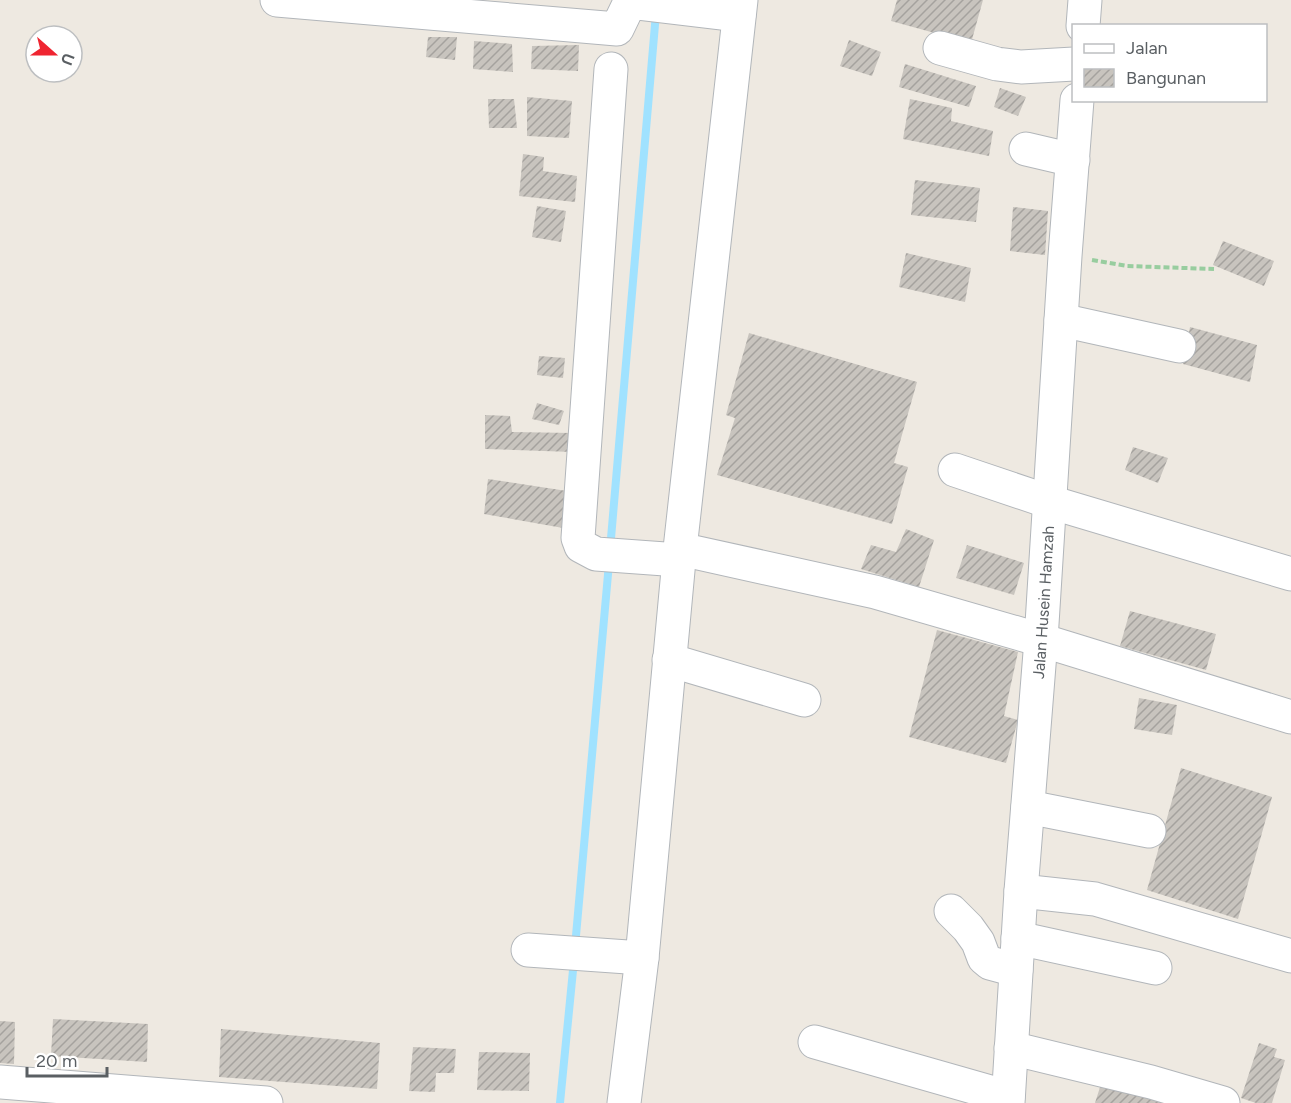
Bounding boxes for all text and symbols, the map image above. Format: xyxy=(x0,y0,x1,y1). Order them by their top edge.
north arrow xyxy=(24,24,84,84)
legend xyxy=(1072,24,1267,102)
text: Jalan xyxy=(1126,37,1168,59)
text: U xyxy=(57,51,78,68)
text: Bangunan xyxy=(1126,67,1206,89)
street label: Jalan Husein Hamzah xyxy=(1028,525,1058,680)
scale bar xyxy=(27,1040,106,1078)
text: 20 m xyxy=(36,1050,77,1072)

